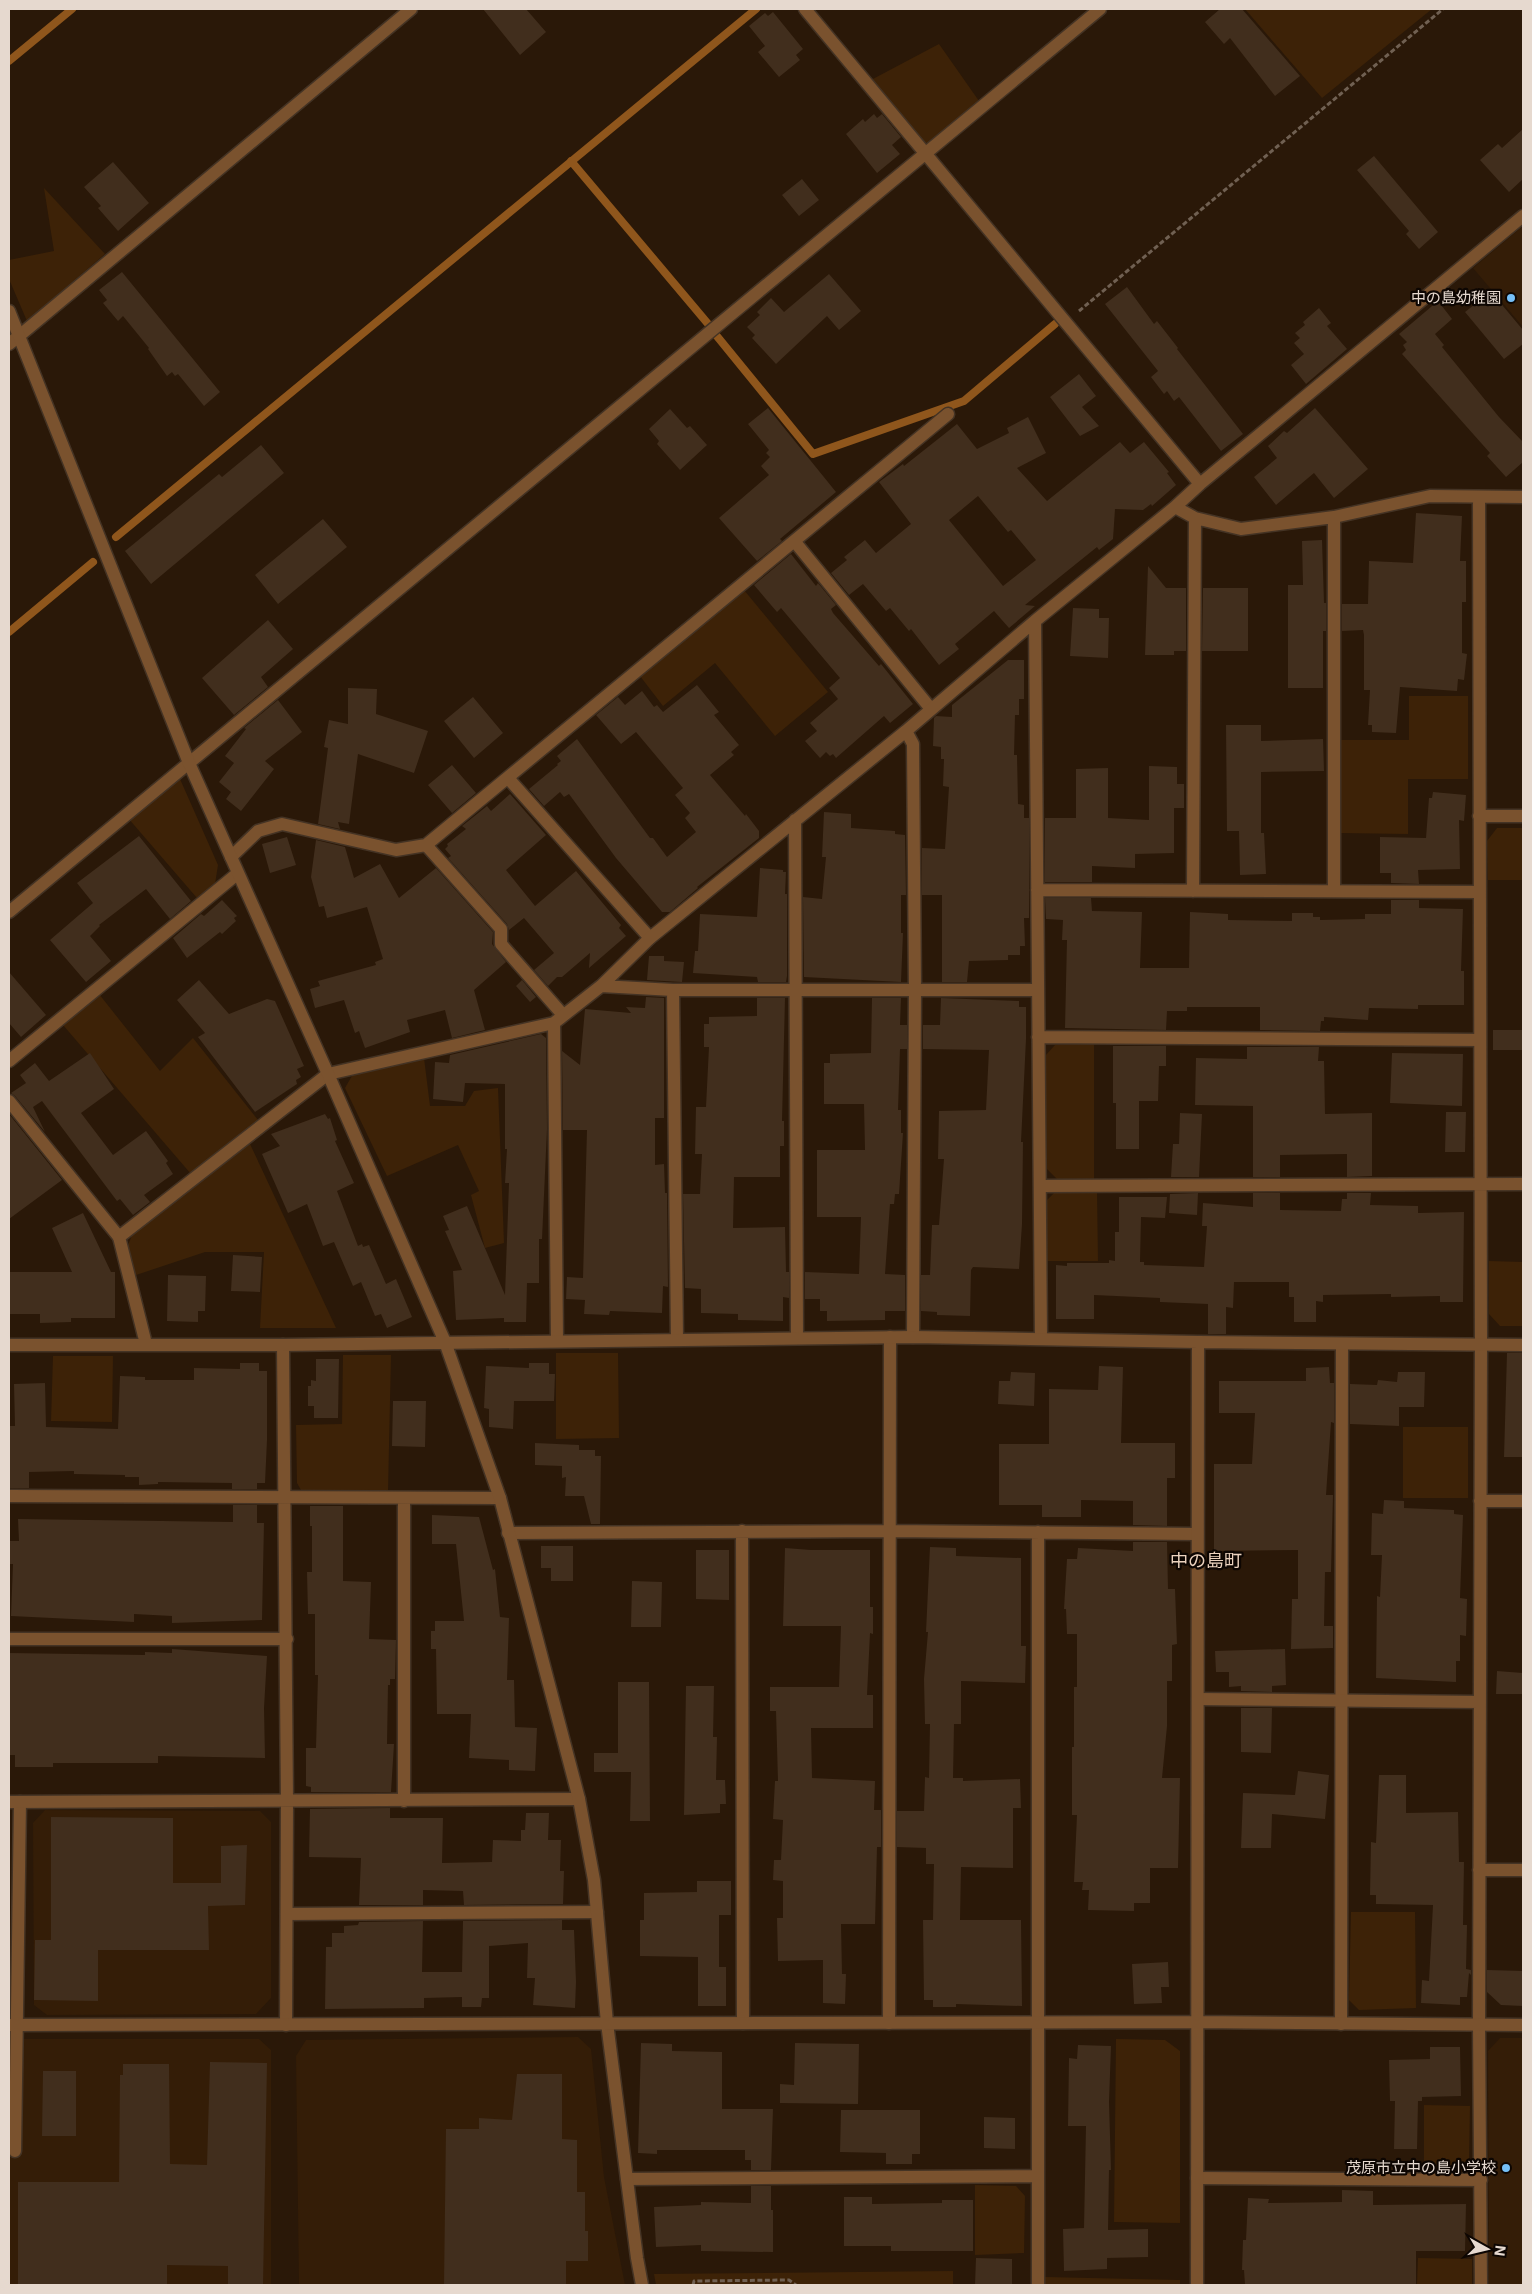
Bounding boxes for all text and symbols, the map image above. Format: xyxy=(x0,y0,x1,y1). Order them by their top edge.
place label: 中の島幼稚園 xyxy=(1411,288,1501,307)
marker: 中の島幼稚園 xyxy=(1505,292,1517,304)
district label: 中の島町 xyxy=(1170,1550,1242,1571)
place label: 茂原市立中の島小学校 xyxy=(1346,2158,1496,2177)
marker: 茂原市立中の島小学校 xyxy=(1500,2162,1512,2174)
north arrow xyxy=(1462,2224,1512,2274)
text: N xyxy=(1491,2244,1510,2257)

